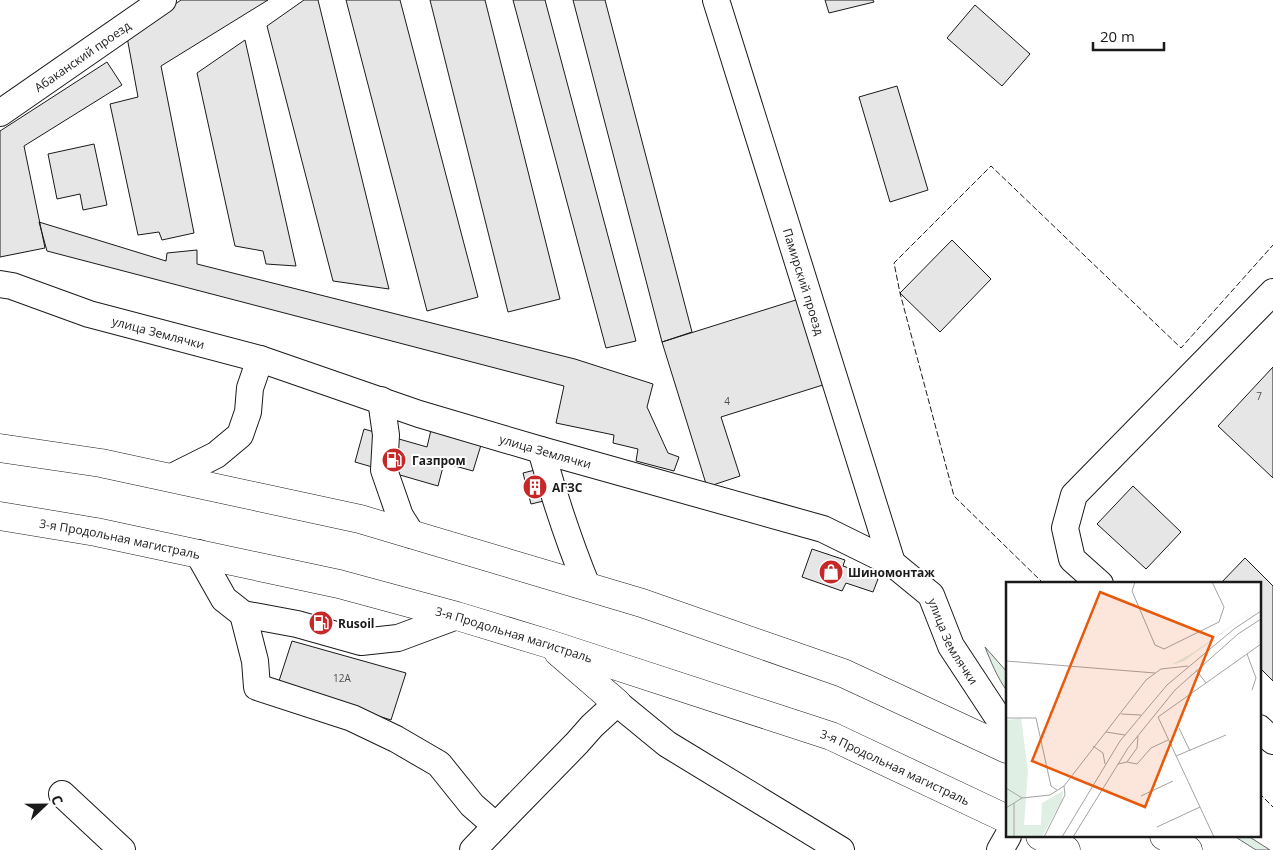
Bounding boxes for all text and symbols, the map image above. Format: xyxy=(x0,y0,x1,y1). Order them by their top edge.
street label: Абаканский проезд xyxy=(31,17,134,95)
scale bar xyxy=(1093,20,1164,52)
text: 20 m xyxy=(1100,26,1135,46)
street label: Памирский проезд xyxy=(779,226,829,337)
street label: улица Землячки xyxy=(110,312,207,353)
house number: 7 xyxy=(1256,389,1262,403)
house number: 4 xyxy=(724,394,730,408)
street label: улица Землячки xyxy=(497,430,594,472)
fuel station icon: Газпром xyxy=(381,447,407,473)
place label: Газпром xyxy=(412,452,466,469)
building icon: АГЗС xyxy=(522,474,548,500)
place label: АГЗС xyxy=(552,479,583,496)
street label: 3-я Продольная магистраль xyxy=(38,514,202,563)
shop icon: Шиномонтаж xyxy=(818,559,844,585)
place label: Шиномонтаж xyxy=(848,564,935,581)
inset map xyxy=(1006,582,1260,838)
street label: улица Землячки xyxy=(924,595,982,688)
street label: 3-я Продольная магистраль xyxy=(434,602,595,666)
fuel station icon: Rusoil xyxy=(308,610,334,636)
place label: Rusoil xyxy=(338,615,375,632)
house number: 12А xyxy=(333,671,352,685)
street label: 3-я Продольная магистраль xyxy=(818,725,973,809)
north arrow xyxy=(20,780,70,830)
text: С xyxy=(47,792,68,808)

